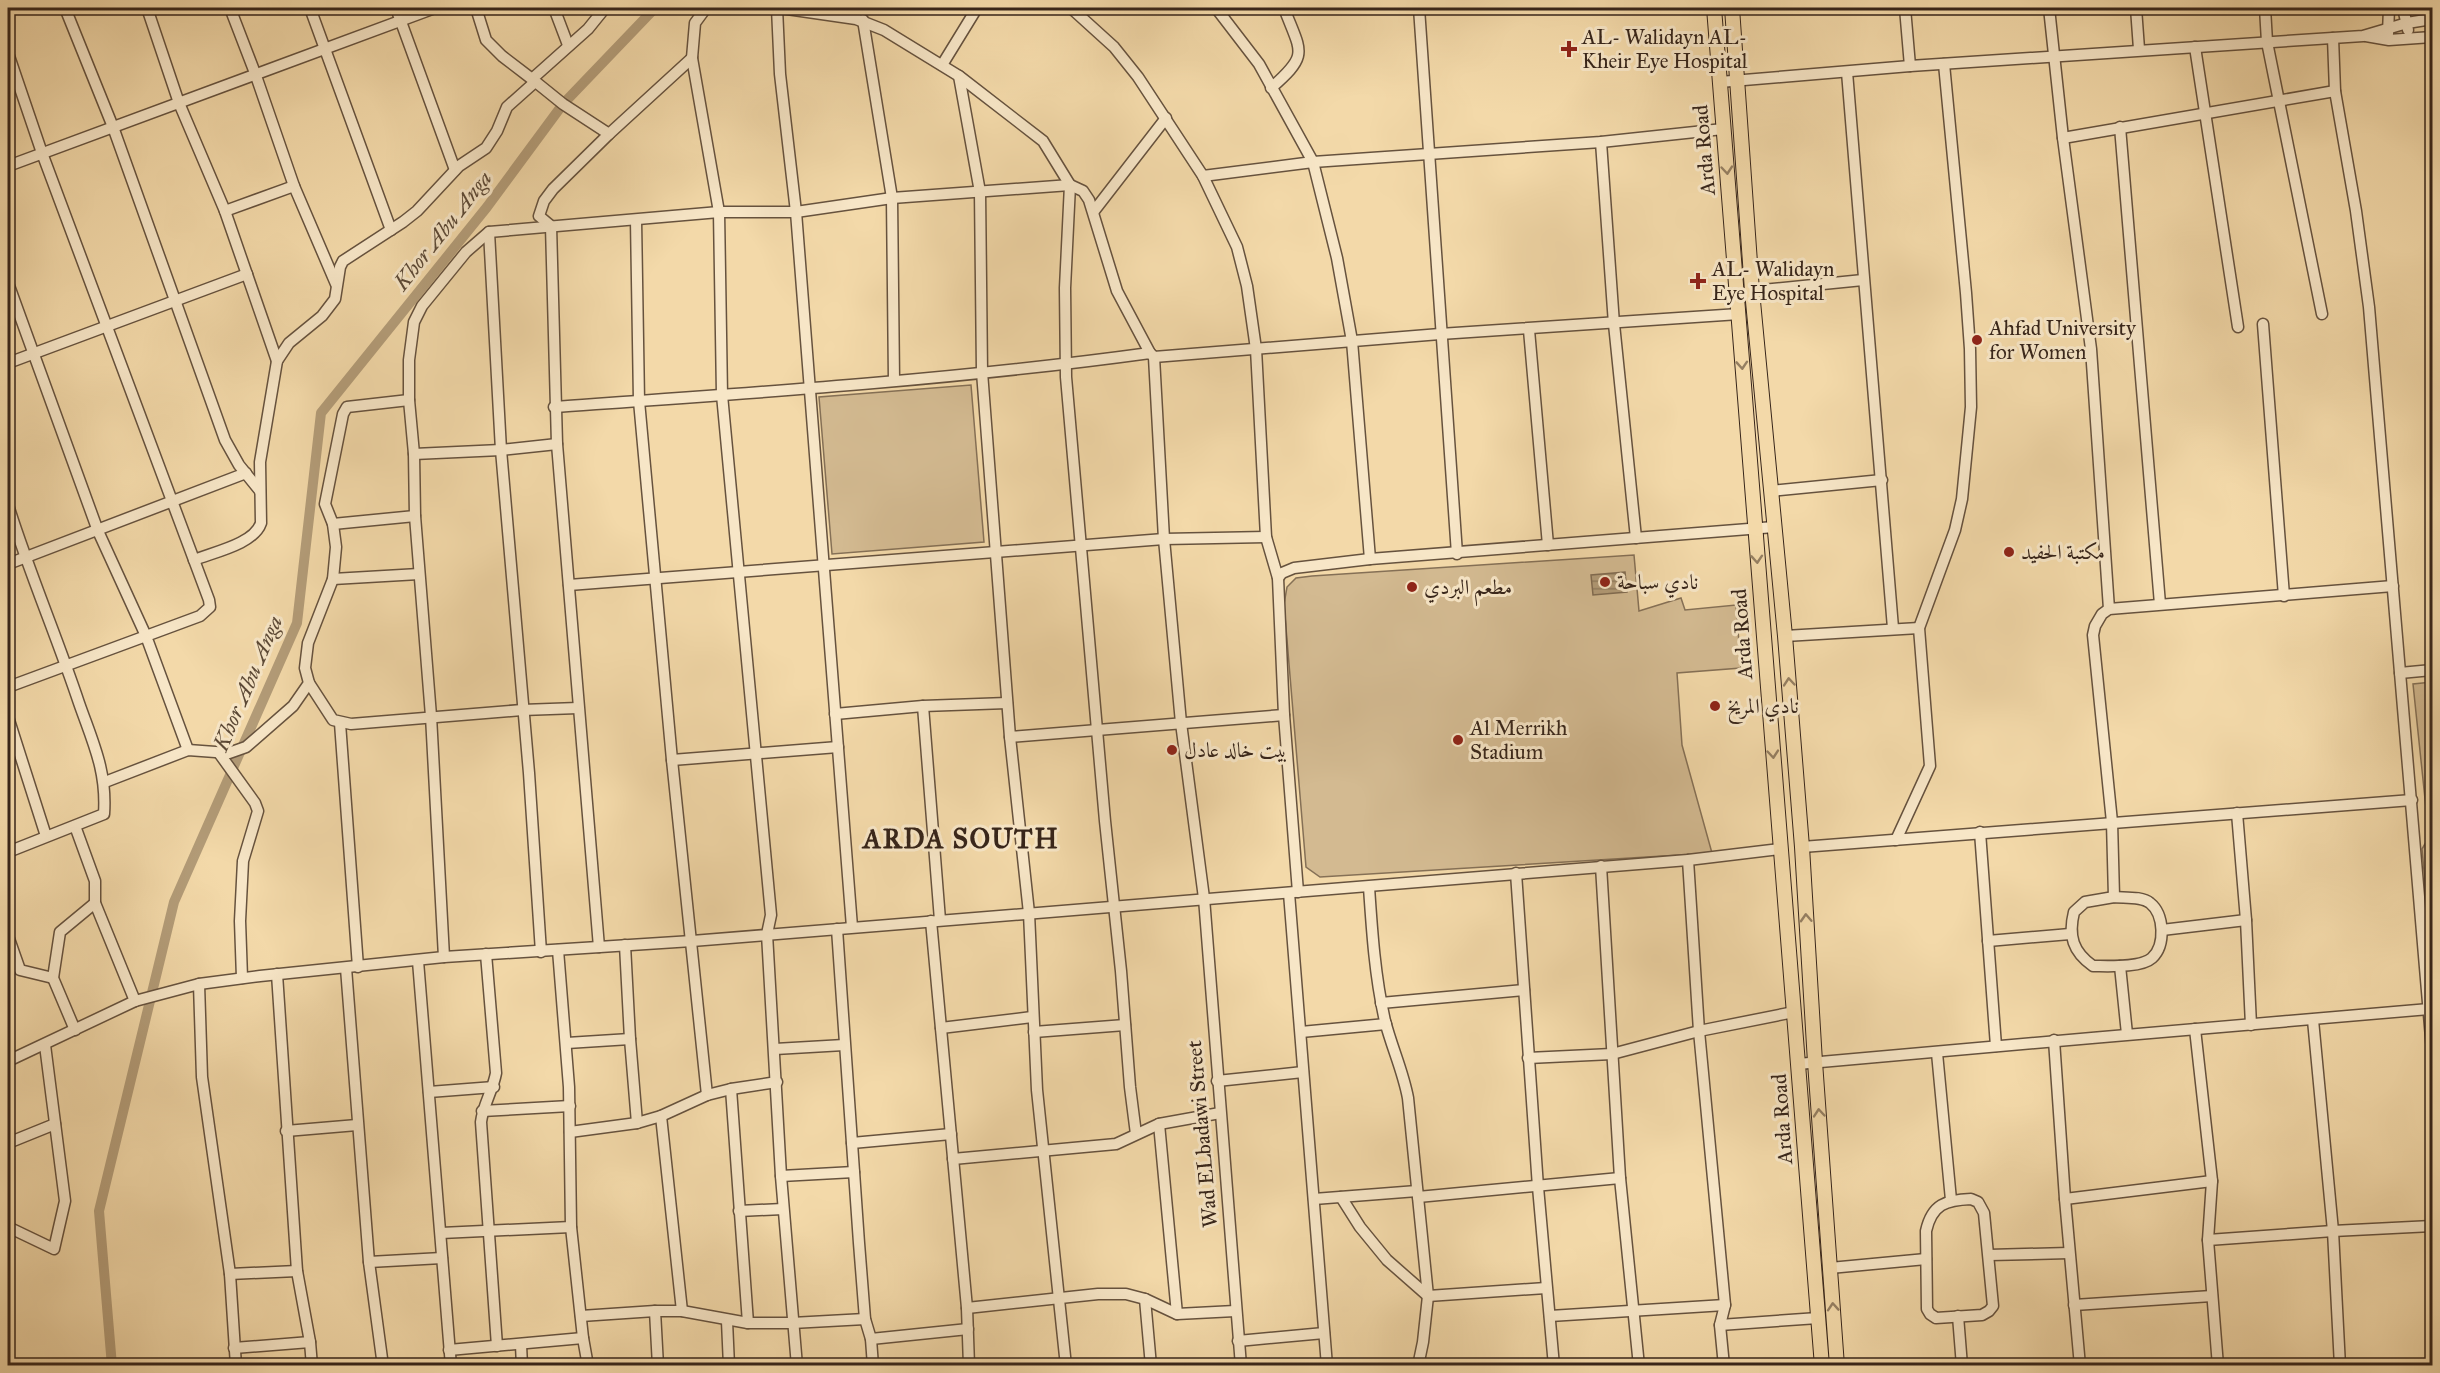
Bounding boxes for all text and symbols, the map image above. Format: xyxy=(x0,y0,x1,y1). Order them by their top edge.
place label: AL- Walidayn AL- Kheir Eye Hospital xyxy=(1581,24,1748,74)
marker: AL- Walidayn AL- Kheir Eye Hospital xyxy=(1560,40,1578,58)
street label: Arda Road xyxy=(1687,103,1721,197)
water label: Khor Abu Anga xyxy=(387,165,497,296)
one-way arrow xyxy=(1720,166,1733,175)
place label: AL- Walidayn Eye Hospital xyxy=(1711,256,1834,306)
marker: AL- Walidayn Eye Hospital xyxy=(1689,272,1707,290)
place label: Ahfad University for Women xyxy=(1988,315,2137,365)
marker: Ahfad University for Women xyxy=(1970,333,1984,347)
one-way arrow xyxy=(1736,360,1749,369)
place label: مكتبة الحفيد xyxy=(2021,539,2105,565)
marker: مكتبة الحفيد xyxy=(2002,545,2016,559)
one-way arrow xyxy=(1750,555,1763,564)
place label: نادي سباحة xyxy=(1617,569,1698,598)
place label: مطعم البردي xyxy=(1424,574,1512,607)
marker: نادي سباحة xyxy=(1598,575,1612,589)
marker: مطعم البردي xyxy=(1405,580,1419,594)
street label: Arda Road xyxy=(1726,587,1758,681)
water label: Khor Abu Anga xyxy=(206,612,288,756)
one-way arrow xyxy=(1783,677,1796,686)
place label: نادي المريخ xyxy=(1727,693,1799,724)
marker: نادي المريخ xyxy=(1708,699,1722,713)
place label: Al Merrikh Stadium xyxy=(1469,715,1568,765)
marker: Al Merrikh Stadium xyxy=(1451,733,1465,747)
place label: بيت خالد عادل xyxy=(1184,737,1287,763)
marker: بيت خالد عادل xyxy=(1165,743,1179,757)
one-way arrow xyxy=(1766,749,1779,758)
district label: ARDA SOUTH xyxy=(861,822,1059,855)
one-way arrow xyxy=(1800,914,1813,923)
street label: Wad ELbadawi Street xyxy=(1181,1039,1223,1229)
street label: Arda Road xyxy=(1766,1072,1798,1166)
one-way arrow xyxy=(1813,1108,1826,1117)
one-way arrow xyxy=(1827,1303,1840,1312)

